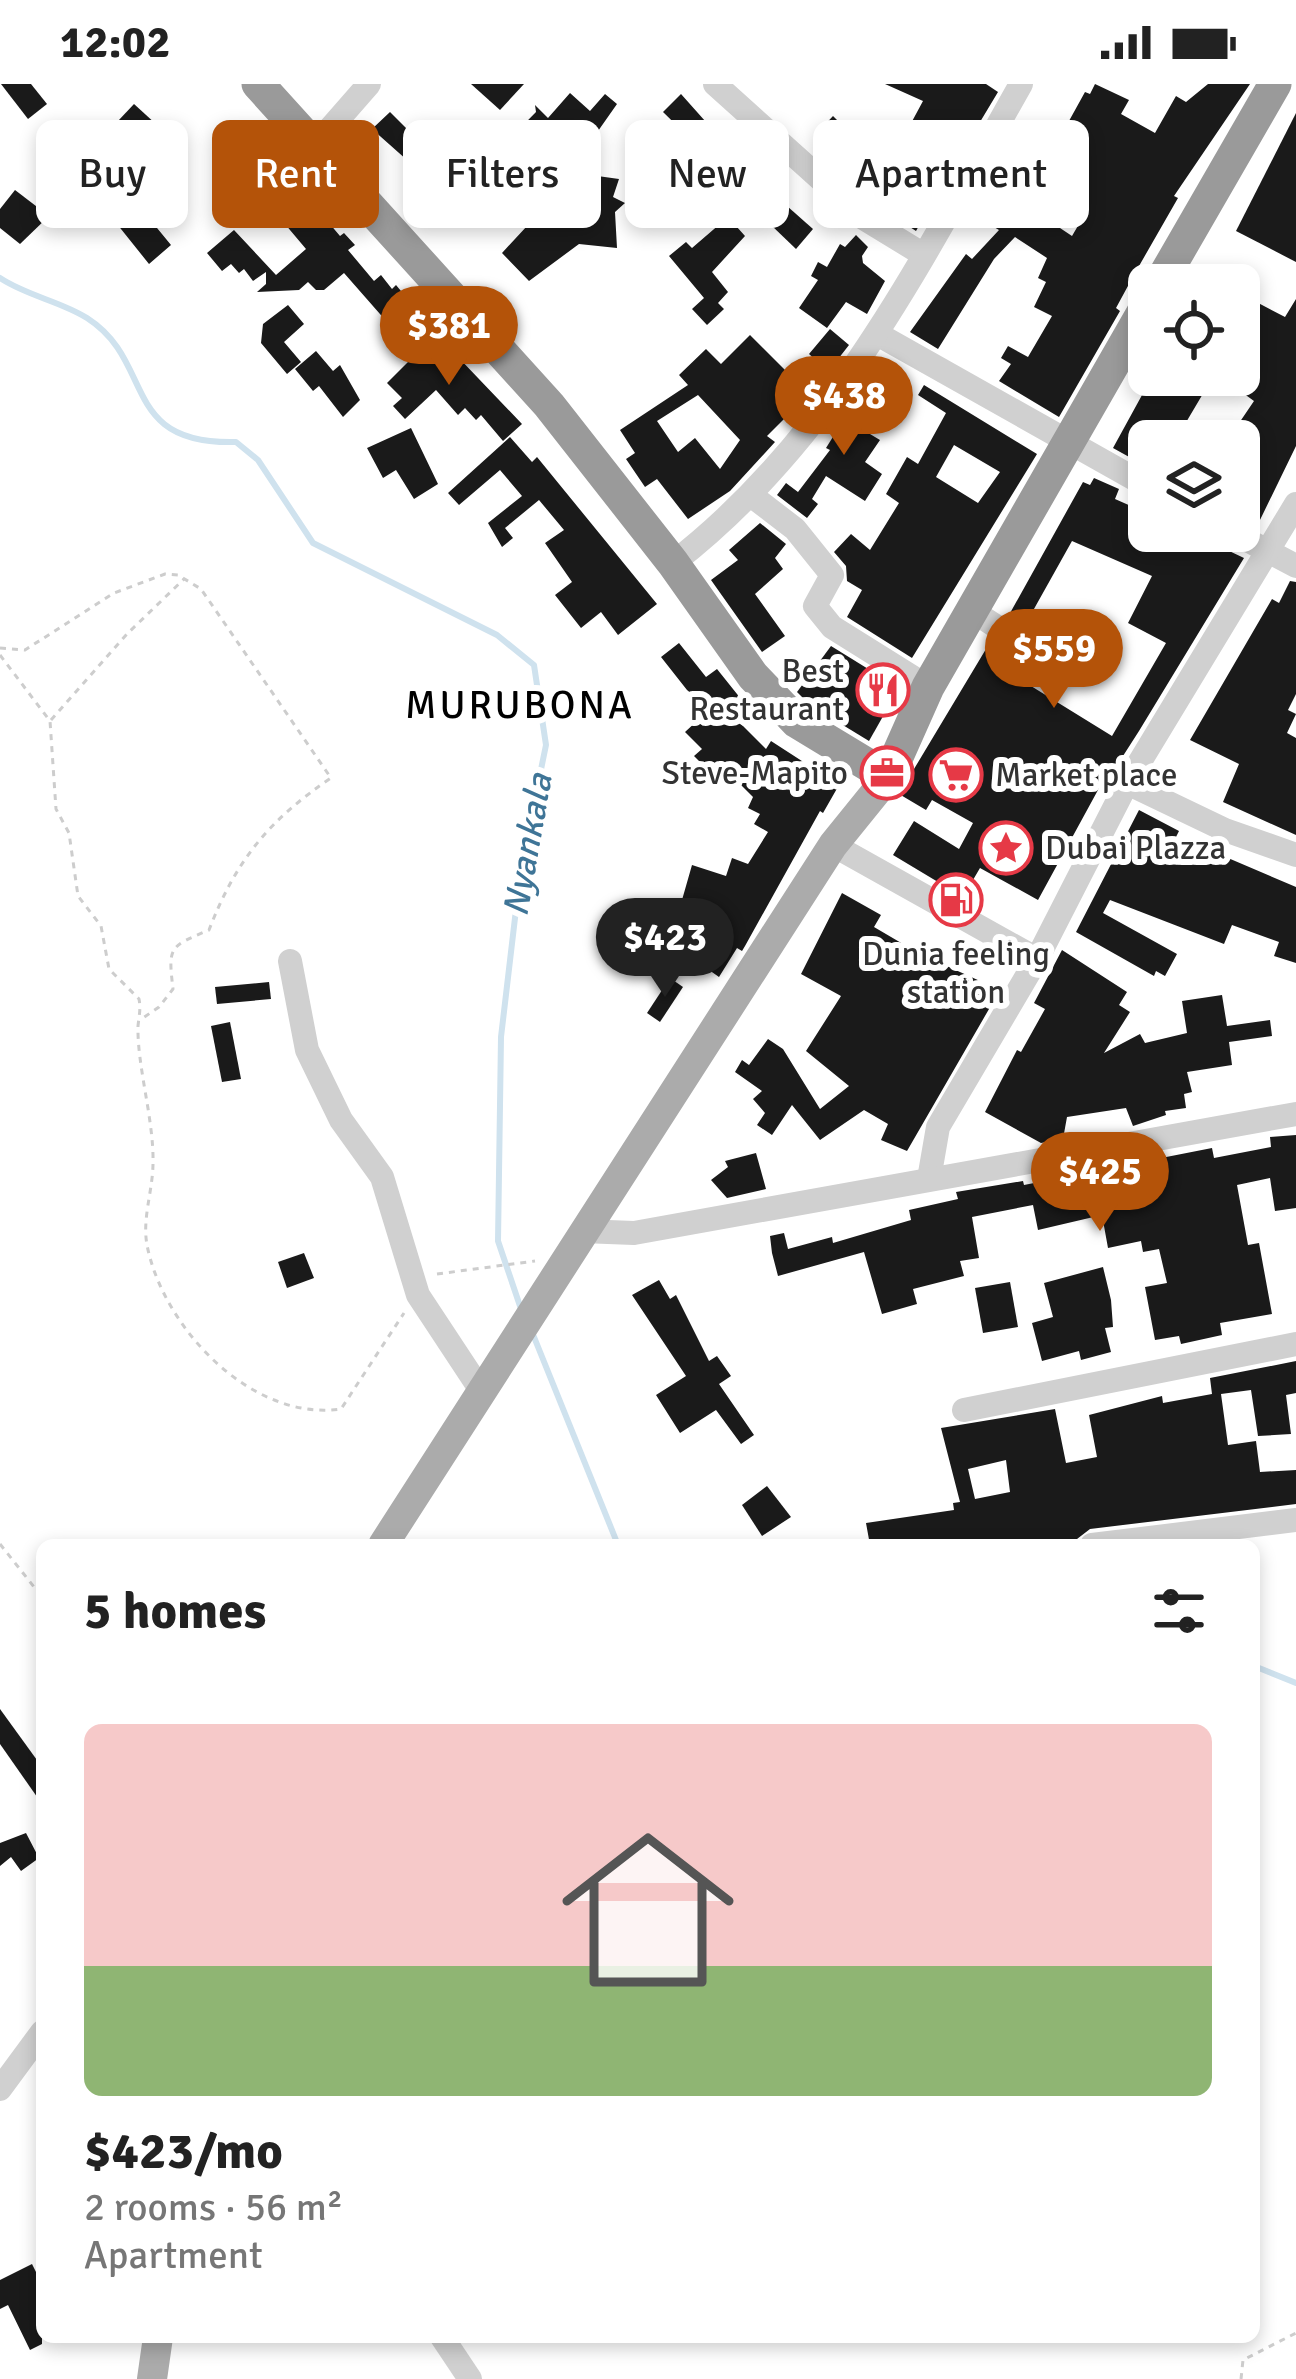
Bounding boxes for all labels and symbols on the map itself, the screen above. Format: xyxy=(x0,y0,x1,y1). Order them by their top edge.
pin: $381 xyxy=(378,286,520,388)
pin: $438 xyxy=(773,356,915,458)
pin: $559 xyxy=(983,609,1125,711)
place label: Best Restaurant xyxy=(689,651,844,730)
restaurant icon: Best Restaurant xyxy=(855,662,911,718)
district label: MURUBONA xyxy=(405,681,635,729)
office icon: Steve-Mapito xyxy=(859,745,915,801)
supermarket icon: Market place xyxy=(928,747,984,803)
place label: Steve-Mapito xyxy=(662,753,848,794)
place label: Market place xyxy=(995,755,1177,796)
water label: Nyankala xyxy=(493,769,563,920)
place icon: Dubai Plazza xyxy=(978,820,1034,876)
place label: Dubai Plazza xyxy=(1045,828,1226,869)
fuel station icon: Dunia feeling station xyxy=(928,872,984,928)
pin: $423 xyxy=(594,898,736,1000)
place label: Dunia feeling station xyxy=(862,934,1050,1013)
pin: $425 xyxy=(1029,1132,1171,1234)

